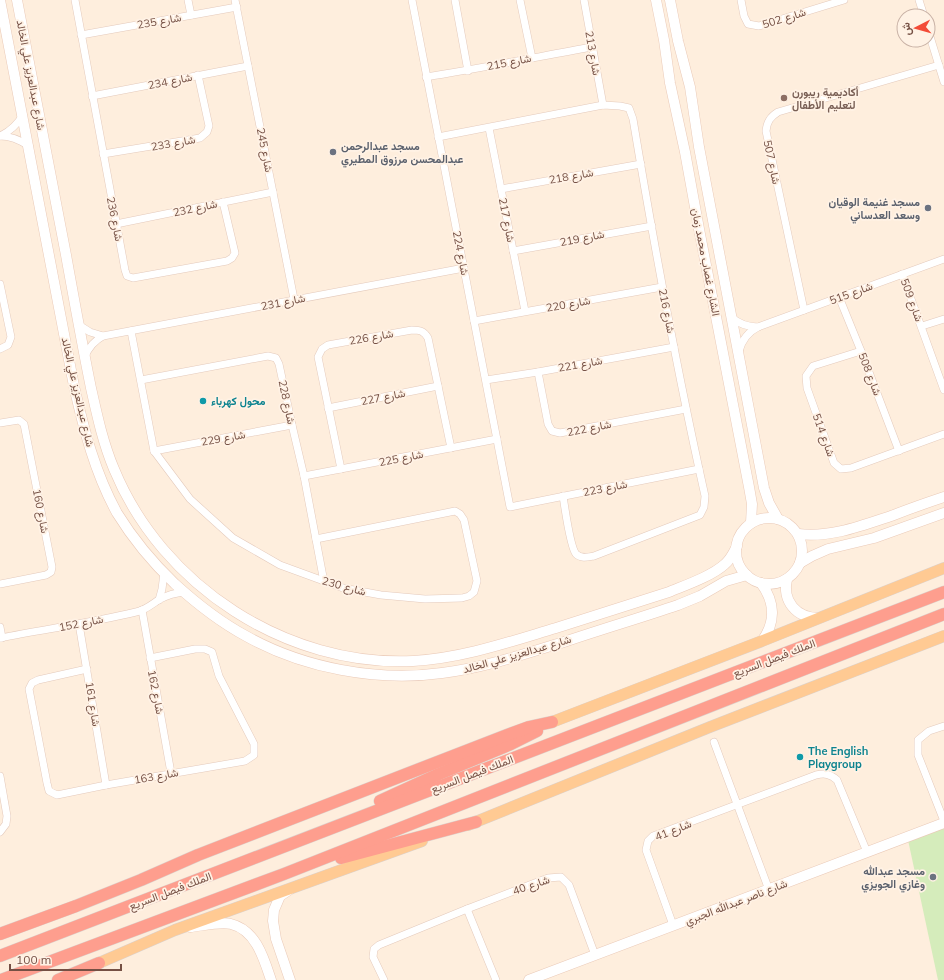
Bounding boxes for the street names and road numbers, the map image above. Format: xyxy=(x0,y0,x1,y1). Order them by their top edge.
street label: شارع 502 xyxy=(761,5,808,32)
street label: شارع 235 xyxy=(136,10,183,33)
street label: شارع عبدالعزيز علي الخالد xyxy=(11,19,49,132)
street label: شارع 213 xyxy=(581,30,604,77)
street label: شارع 215 xyxy=(486,51,533,74)
street label: شارع 234 xyxy=(147,70,194,93)
street label: شارع 245 xyxy=(253,127,276,174)
street label: شارع 233 xyxy=(150,132,197,155)
street label: شارع 507 xyxy=(760,139,784,186)
street label: شارع 218 xyxy=(548,165,595,188)
street label: شارع 236 xyxy=(103,196,126,243)
street label: شارع 232 xyxy=(172,196,219,220)
street label: شارع 217 xyxy=(495,197,518,244)
street label: الشارع غصاب محمد زمان xyxy=(688,207,723,317)
street label: شارع 219 xyxy=(559,227,606,250)
street label: شارع 224 xyxy=(449,230,472,277)
street label: شارع 509 xyxy=(897,277,926,324)
street label: شارع 515 xyxy=(828,279,875,308)
street label: شارع 216 xyxy=(655,288,678,335)
street label: شارع 231 xyxy=(260,291,307,314)
street label: شارع 220 xyxy=(545,293,592,316)
street label: شارع 226 xyxy=(348,326,395,349)
street label: شارع عبدالعزيز علي الخالد xyxy=(56,336,97,449)
street label: شارع 508 xyxy=(855,351,885,398)
street label: شارع 221 xyxy=(557,353,604,376)
street label: شارع 228 xyxy=(275,379,299,426)
street label: شارع 227 xyxy=(360,386,407,409)
street label: شارع 514 xyxy=(809,412,838,459)
street label: شارع 222 xyxy=(566,417,613,440)
street label: شارع 229 xyxy=(200,427,247,450)
street label: شارع 225 xyxy=(378,447,425,470)
street label: شارع 223 xyxy=(582,477,629,500)
street label: شارع 160 xyxy=(29,488,52,535)
street label: شارع 230 xyxy=(320,573,368,600)
street label: شارع 152 xyxy=(58,612,105,635)
street label: شارع عبدالعزيز علي الخالد xyxy=(461,632,574,679)
street label: الملك فيصل السريع xyxy=(731,636,817,681)
street label: شارع 162 xyxy=(144,669,167,716)
street label: شارع 161 xyxy=(82,681,103,728)
street label: الملك فيصل السريع xyxy=(429,752,515,797)
street label: شارع 163 xyxy=(133,765,180,788)
street label: شارع 41 xyxy=(653,816,694,845)
street label: الملك فيصل السريع xyxy=(127,869,213,914)
street label: شارع 40 xyxy=(511,872,552,899)
street label: شارع ناصر عبدالله الجبري xyxy=(683,876,791,931)

